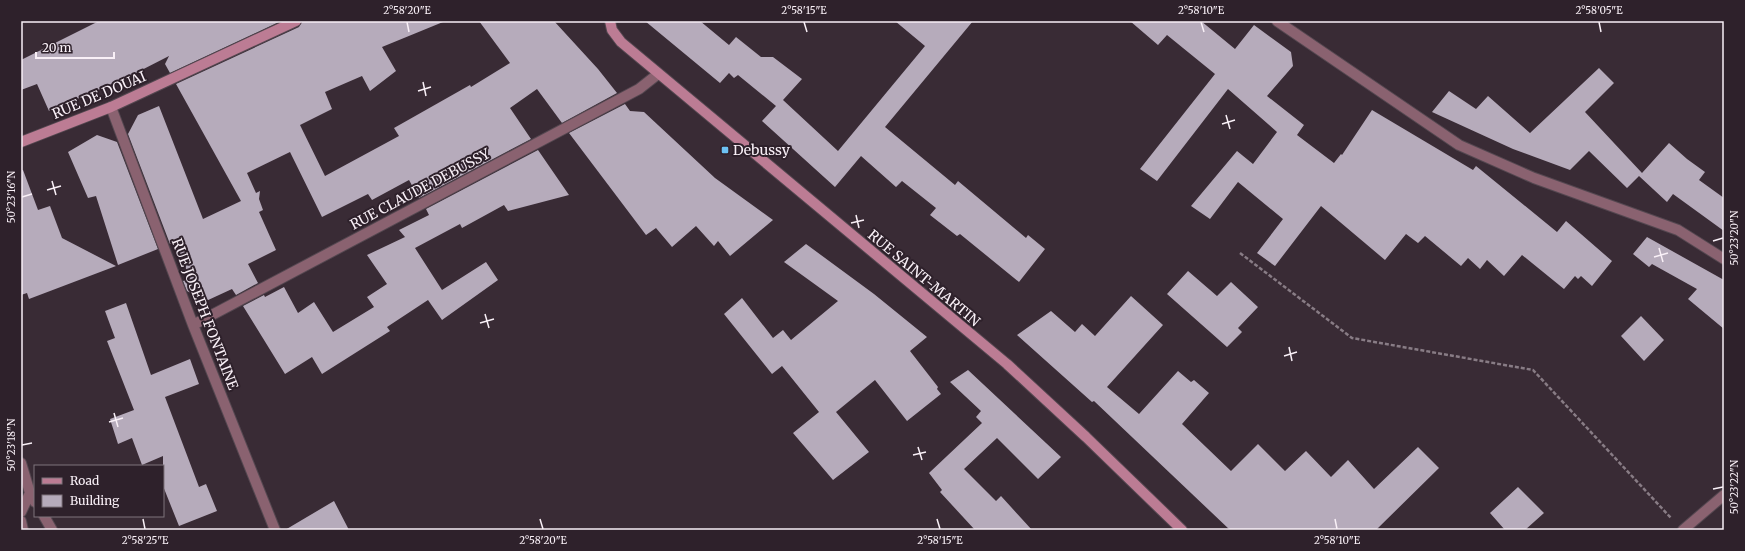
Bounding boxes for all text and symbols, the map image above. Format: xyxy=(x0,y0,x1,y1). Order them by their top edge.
text: 2°58'20"E xyxy=(383,4,431,17)
text: 2°58'15"E xyxy=(781,4,827,17)
text: 2°58'10"E xyxy=(1178,4,1225,17)
text: 2°58'05"E xyxy=(1575,4,1623,17)
scale bar xyxy=(36,34,114,60)
text: 20 m xyxy=(42,40,71,55)
street label: RUE DE DOUAI xyxy=(49,67,149,123)
place label: Debussy xyxy=(733,141,791,159)
street label: RUE CLAUDE DEBUSSY xyxy=(347,144,494,234)
marker: Debussy xyxy=(720,145,730,155)
text: 50°23'16"N xyxy=(5,170,18,223)
text: 50°23'20"N xyxy=(1728,210,1741,266)
street label: RUE SAINT-MARTIN xyxy=(864,226,984,330)
street label: RUE JOSEPH FONTAINE xyxy=(168,236,242,392)
text: 50°23'18"N xyxy=(5,418,18,472)
text: 50°23'22"N xyxy=(1728,460,1741,514)
legend xyxy=(34,465,164,517)
text: Road xyxy=(70,473,99,488)
text: Building xyxy=(70,493,120,508)
text: 2°58'25"E xyxy=(122,534,169,547)
text: 2°58'20"E xyxy=(519,534,567,547)
text: 2°58'15"E xyxy=(917,534,963,547)
text: 2°58'10"E xyxy=(1314,534,1361,547)

